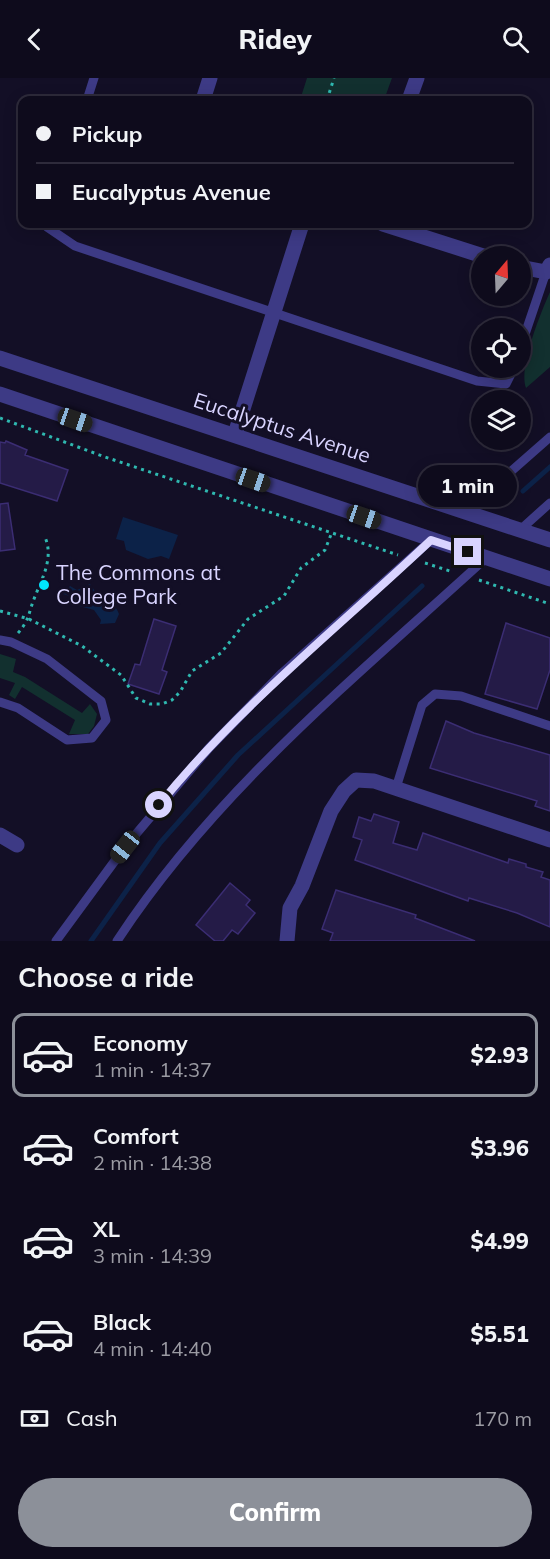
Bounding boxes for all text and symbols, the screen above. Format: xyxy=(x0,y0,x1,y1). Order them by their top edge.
text: Ridey xyxy=(238,22,312,56)
icon: back xyxy=(18,23,51,56)
icon: search xyxy=(499,23,532,56)
text: Pickup xyxy=(72,120,142,148)
text: Eucalyptus Avenue xyxy=(72,178,271,206)
north arrow xyxy=(471,246,531,306)
map controls xyxy=(471,246,531,450)
button: locate xyxy=(471,318,531,378)
street label: Eucalyptus Avenue xyxy=(191,386,374,468)
button: layers xyxy=(471,390,531,450)
car xyxy=(55,406,95,434)
callout: 1 min xyxy=(418,465,518,507)
car xyxy=(233,466,273,494)
text: 1 min xyxy=(441,473,494,498)
car xyxy=(344,503,384,531)
route end xyxy=(454,538,481,565)
place label: The Commons at College Park xyxy=(56,559,221,609)
marker: The Commons at College Park xyxy=(37,578,51,592)
route start xyxy=(145,791,172,818)
car xyxy=(107,827,143,867)
text: Choose a ride xyxy=(18,960,194,994)
icon: car xyxy=(21,1028,75,1082)
text: Economy xyxy=(93,1029,188,1057)
text: $2.93 xyxy=(470,1041,529,1069)
text: 1 min · 14:37 xyxy=(93,1057,212,1082)
icon: car xyxy=(21,1121,75,1175)
text: Comfort xyxy=(93,1122,179,1150)
text: $3.96 xyxy=(470,1134,529,1162)
text: 2 min · 14:38 xyxy=(93,1150,212,1175)
icon: car xyxy=(21,1214,75,1268)
text: XL xyxy=(93,1215,120,1243)
text: $4.99 xyxy=(470,1227,529,1255)
text: 3 min · 14:39 xyxy=(93,1243,212,1268)
icon: car xyxy=(21,1307,75,1361)
text: Black xyxy=(93,1308,151,1336)
text: $5.51 xyxy=(470,1320,529,1348)
text: 4 min · 14:40 xyxy=(93,1336,212,1361)
icon: cash xyxy=(18,1402,51,1435)
text: Cash xyxy=(66,1404,118,1432)
text: 170 m xyxy=(473,1406,532,1431)
button: Confirm xyxy=(18,1478,532,1547)

